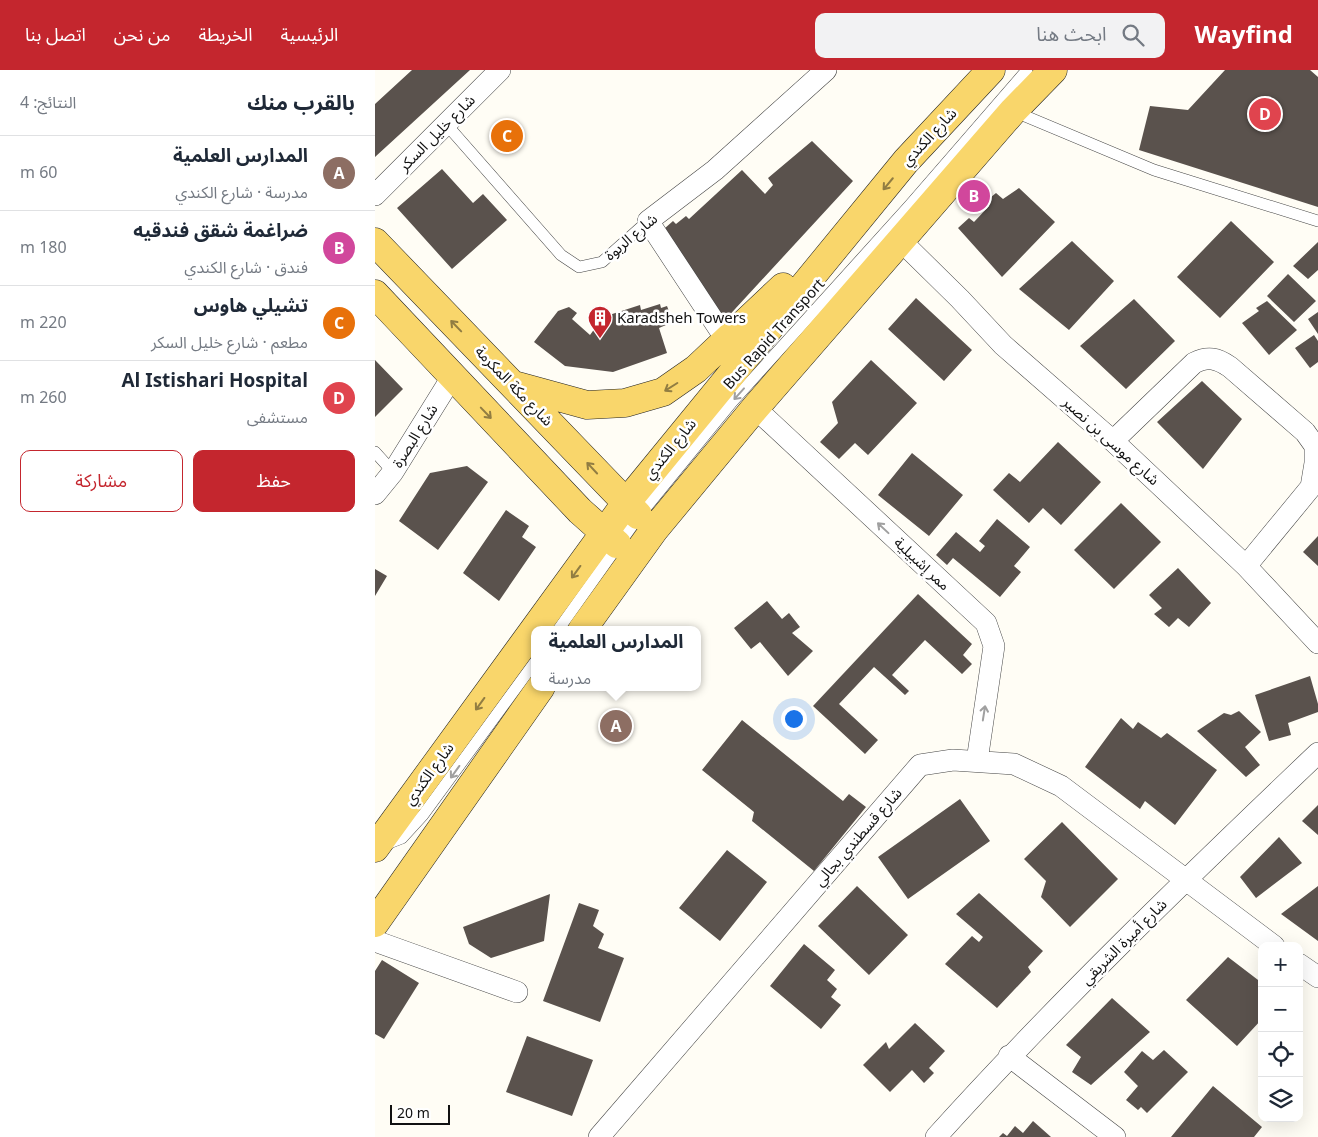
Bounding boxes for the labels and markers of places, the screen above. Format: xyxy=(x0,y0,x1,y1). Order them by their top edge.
pin: D xyxy=(1249,95,1281,133)
pin: C xyxy=(491,117,523,155)
pin: B xyxy=(958,177,990,215)
place label: Karadsheh Towers xyxy=(617,302,746,334)
building icon: Karadsheh Towers xyxy=(587,305,613,339)
pin: A xyxy=(600,707,632,745)

